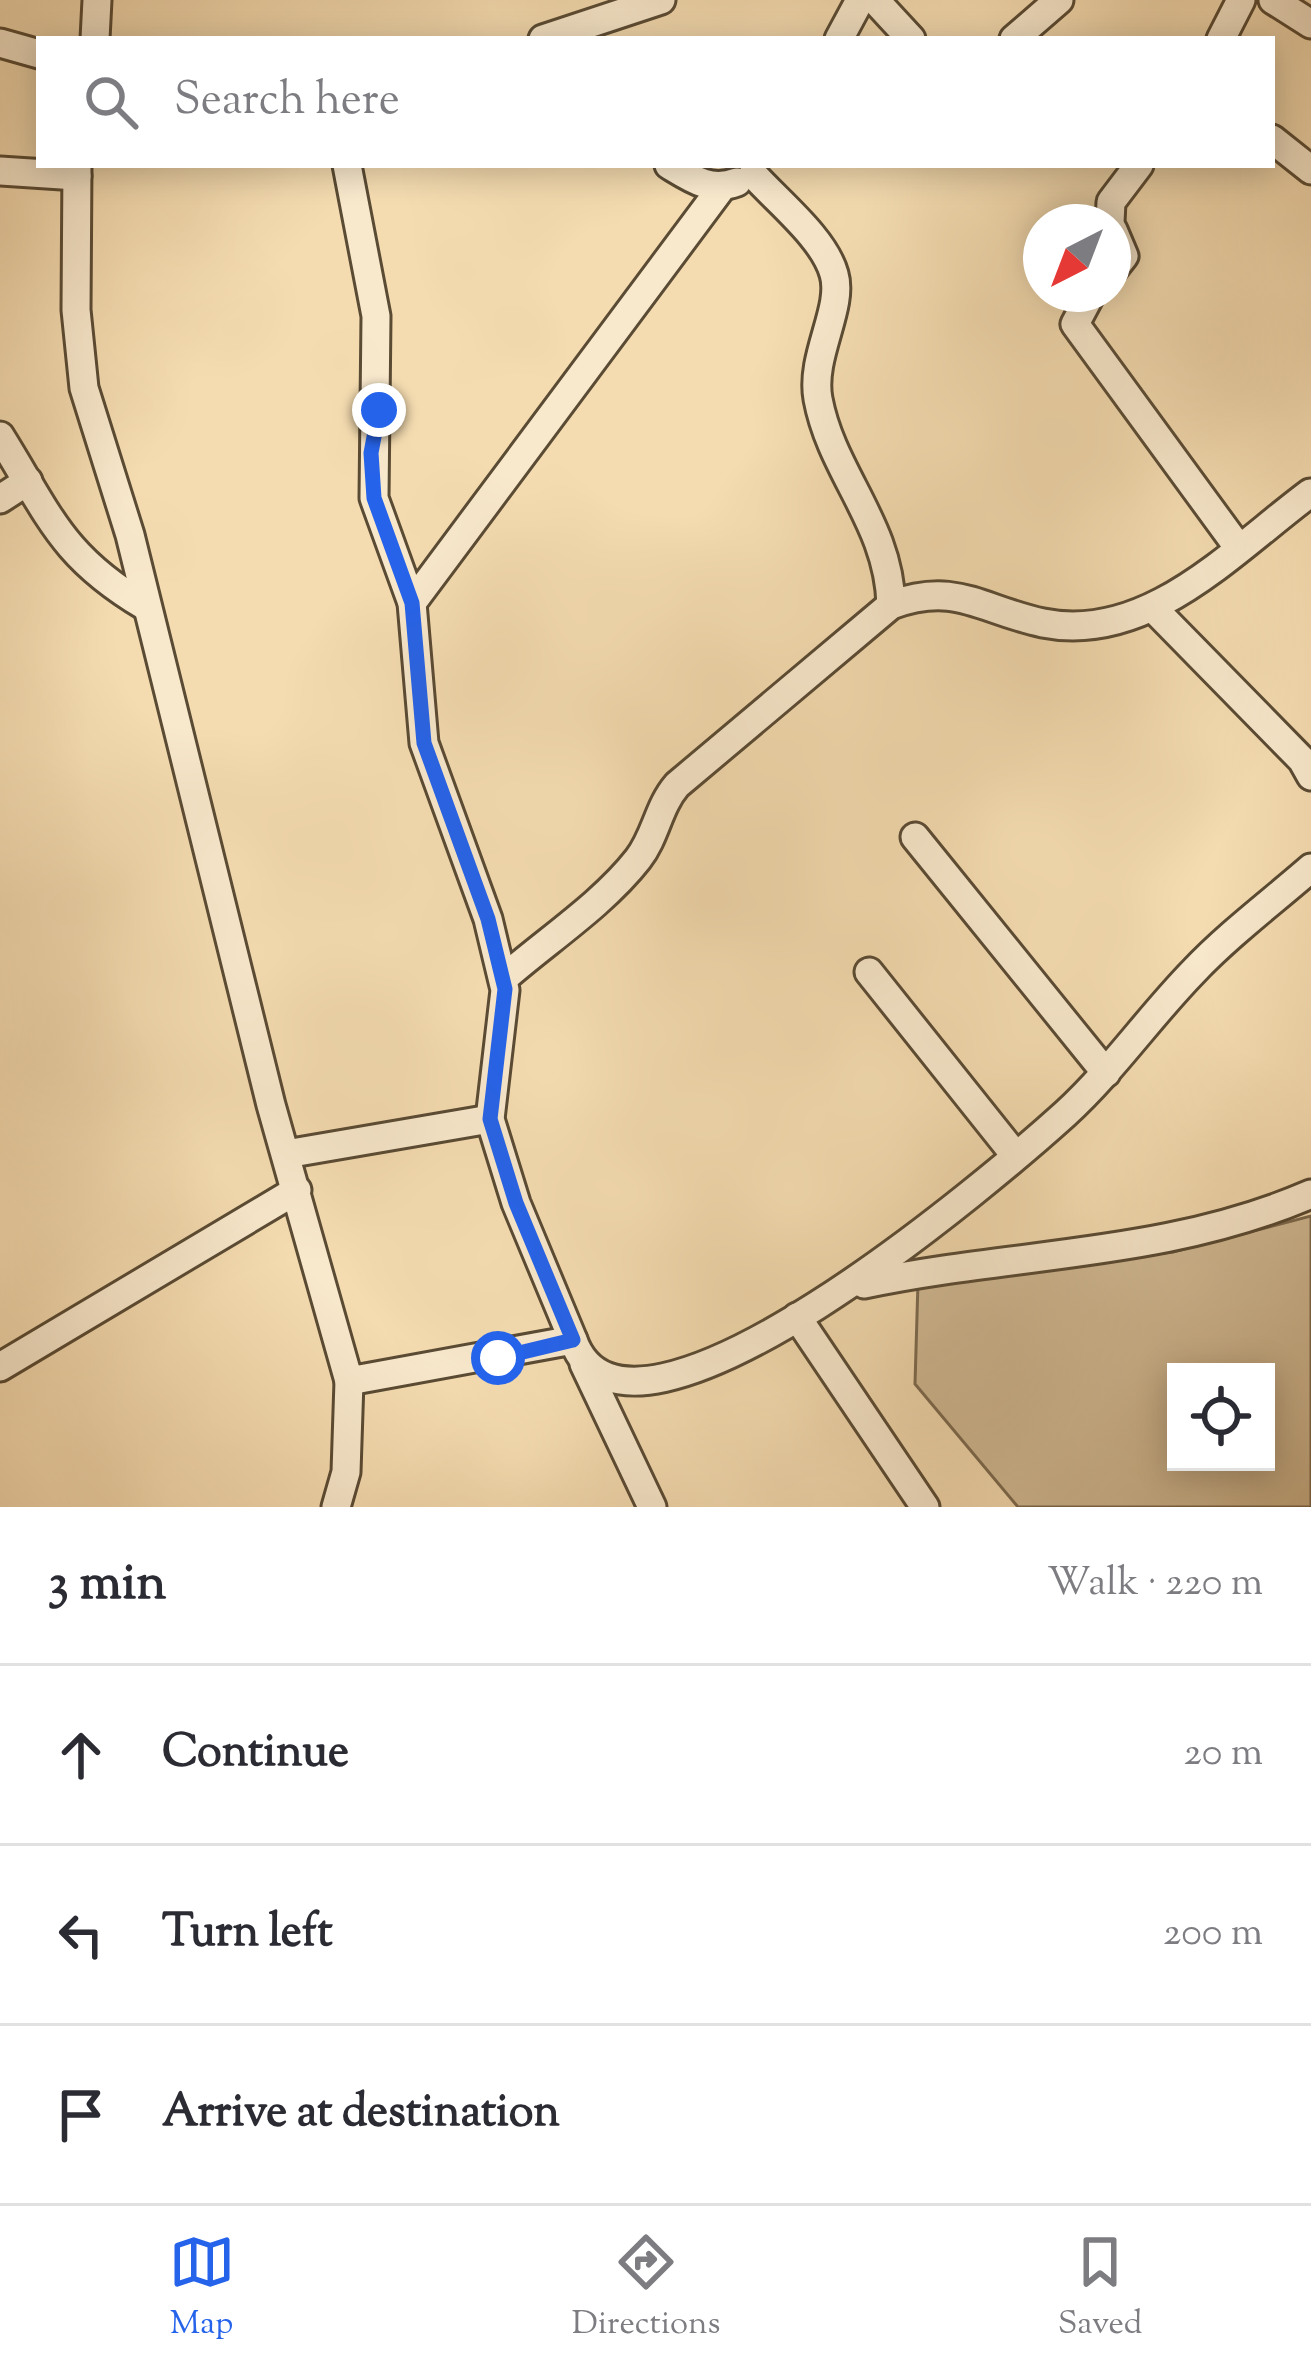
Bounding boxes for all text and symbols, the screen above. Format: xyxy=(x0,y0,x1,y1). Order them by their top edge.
search box xyxy=(36,36,1275,168)
icon: search xyxy=(78,69,144,135)
text: Search here xyxy=(174,70,400,135)
north arrow xyxy=(1023,204,1131,312)
route end xyxy=(352,383,406,437)
route start xyxy=(471,1331,525,1385)
map controls xyxy=(1167,1363,1275,1471)
button: locate xyxy=(1167,1363,1275,1471)
text: 3 min xyxy=(48,1549,166,1622)
text: Walk · 220 m xyxy=(1047,1557,1263,1613)
icon: ahead xyxy=(48,1722,114,1788)
text: Continue xyxy=(162,1722,349,1787)
text: 20 m xyxy=(1184,1727,1263,1783)
icon: left xyxy=(48,1902,114,1968)
text: Turn left xyxy=(162,1902,333,1967)
text: 200 m xyxy=(1163,1907,1263,1963)
icon: arrive xyxy=(48,2082,114,2148)
text: Arrive at destination xyxy=(162,2082,560,2147)
tab: Map xyxy=(169,2229,235,2349)
tab: Directions xyxy=(572,2229,721,2349)
tab: Saved xyxy=(1058,2229,1142,2349)

